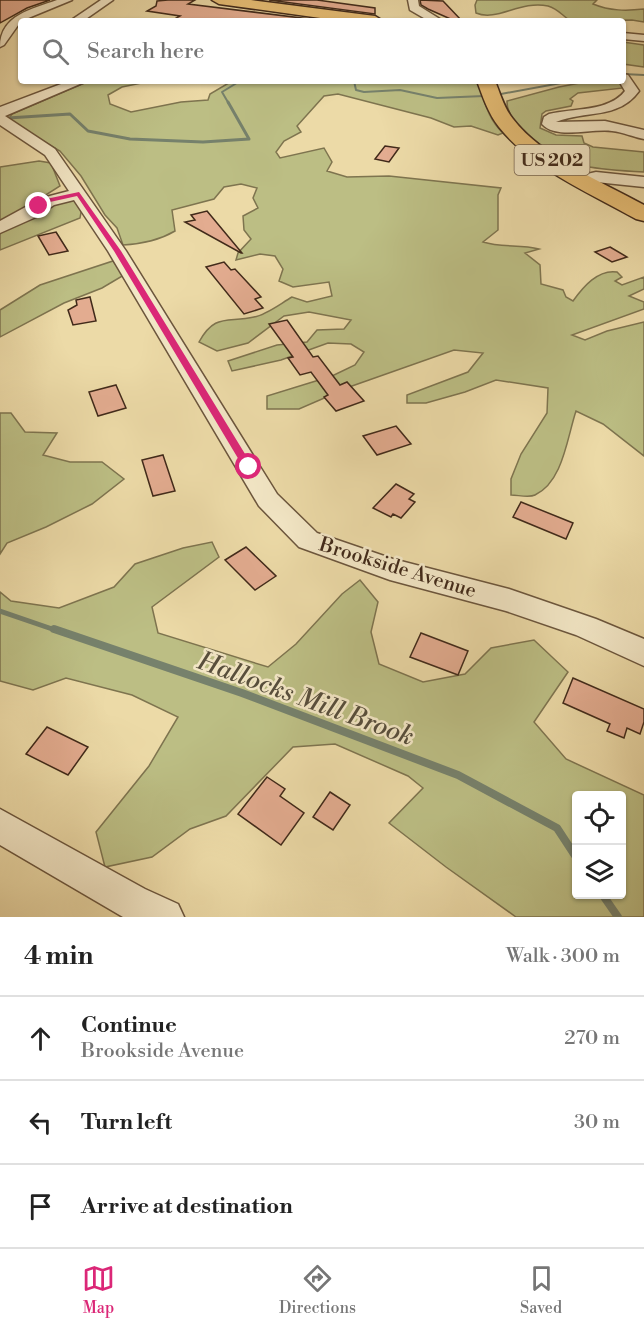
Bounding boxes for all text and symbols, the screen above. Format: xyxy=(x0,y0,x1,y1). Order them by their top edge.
search box xyxy=(18,18,626,84)
icon: search xyxy=(39,35,72,68)
text: Search here xyxy=(87,38,204,65)
road number: US 202 xyxy=(514,145,590,175)
route end xyxy=(25,192,51,218)
route start xyxy=(235,453,261,479)
street label: Brookside Avenue xyxy=(315,532,479,604)
water label: Hallocks Mill Brook xyxy=(192,645,418,753)
map controls xyxy=(572,791,626,899)
button: locate xyxy=(572,791,626,845)
button: layers xyxy=(572,845,626,899)
text: 4 min xyxy=(24,940,94,972)
text: Walk · 300 m xyxy=(506,944,620,969)
text: Continue xyxy=(81,1012,177,1039)
icon: ahead xyxy=(24,1022,57,1055)
text: 270 m xyxy=(564,1026,620,1051)
text: Brookside Avenue xyxy=(81,1039,244,1064)
icon: left xyxy=(24,1106,57,1139)
text: Turn left xyxy=(81,1109,172,1136)
text: 30 m xyxy=(574,1110,620,1135)
icon: arrive xyxy=(24,1190,57,1223)
text: Arrive at destination xyxy=(81,1193,293,1220)
tab: Map xyxy=(82,1262,115,1318)
tab: Directions xyxy=(279,1262,356,1318)
tab: Saved xyxy=(520,1262,562,1318)

